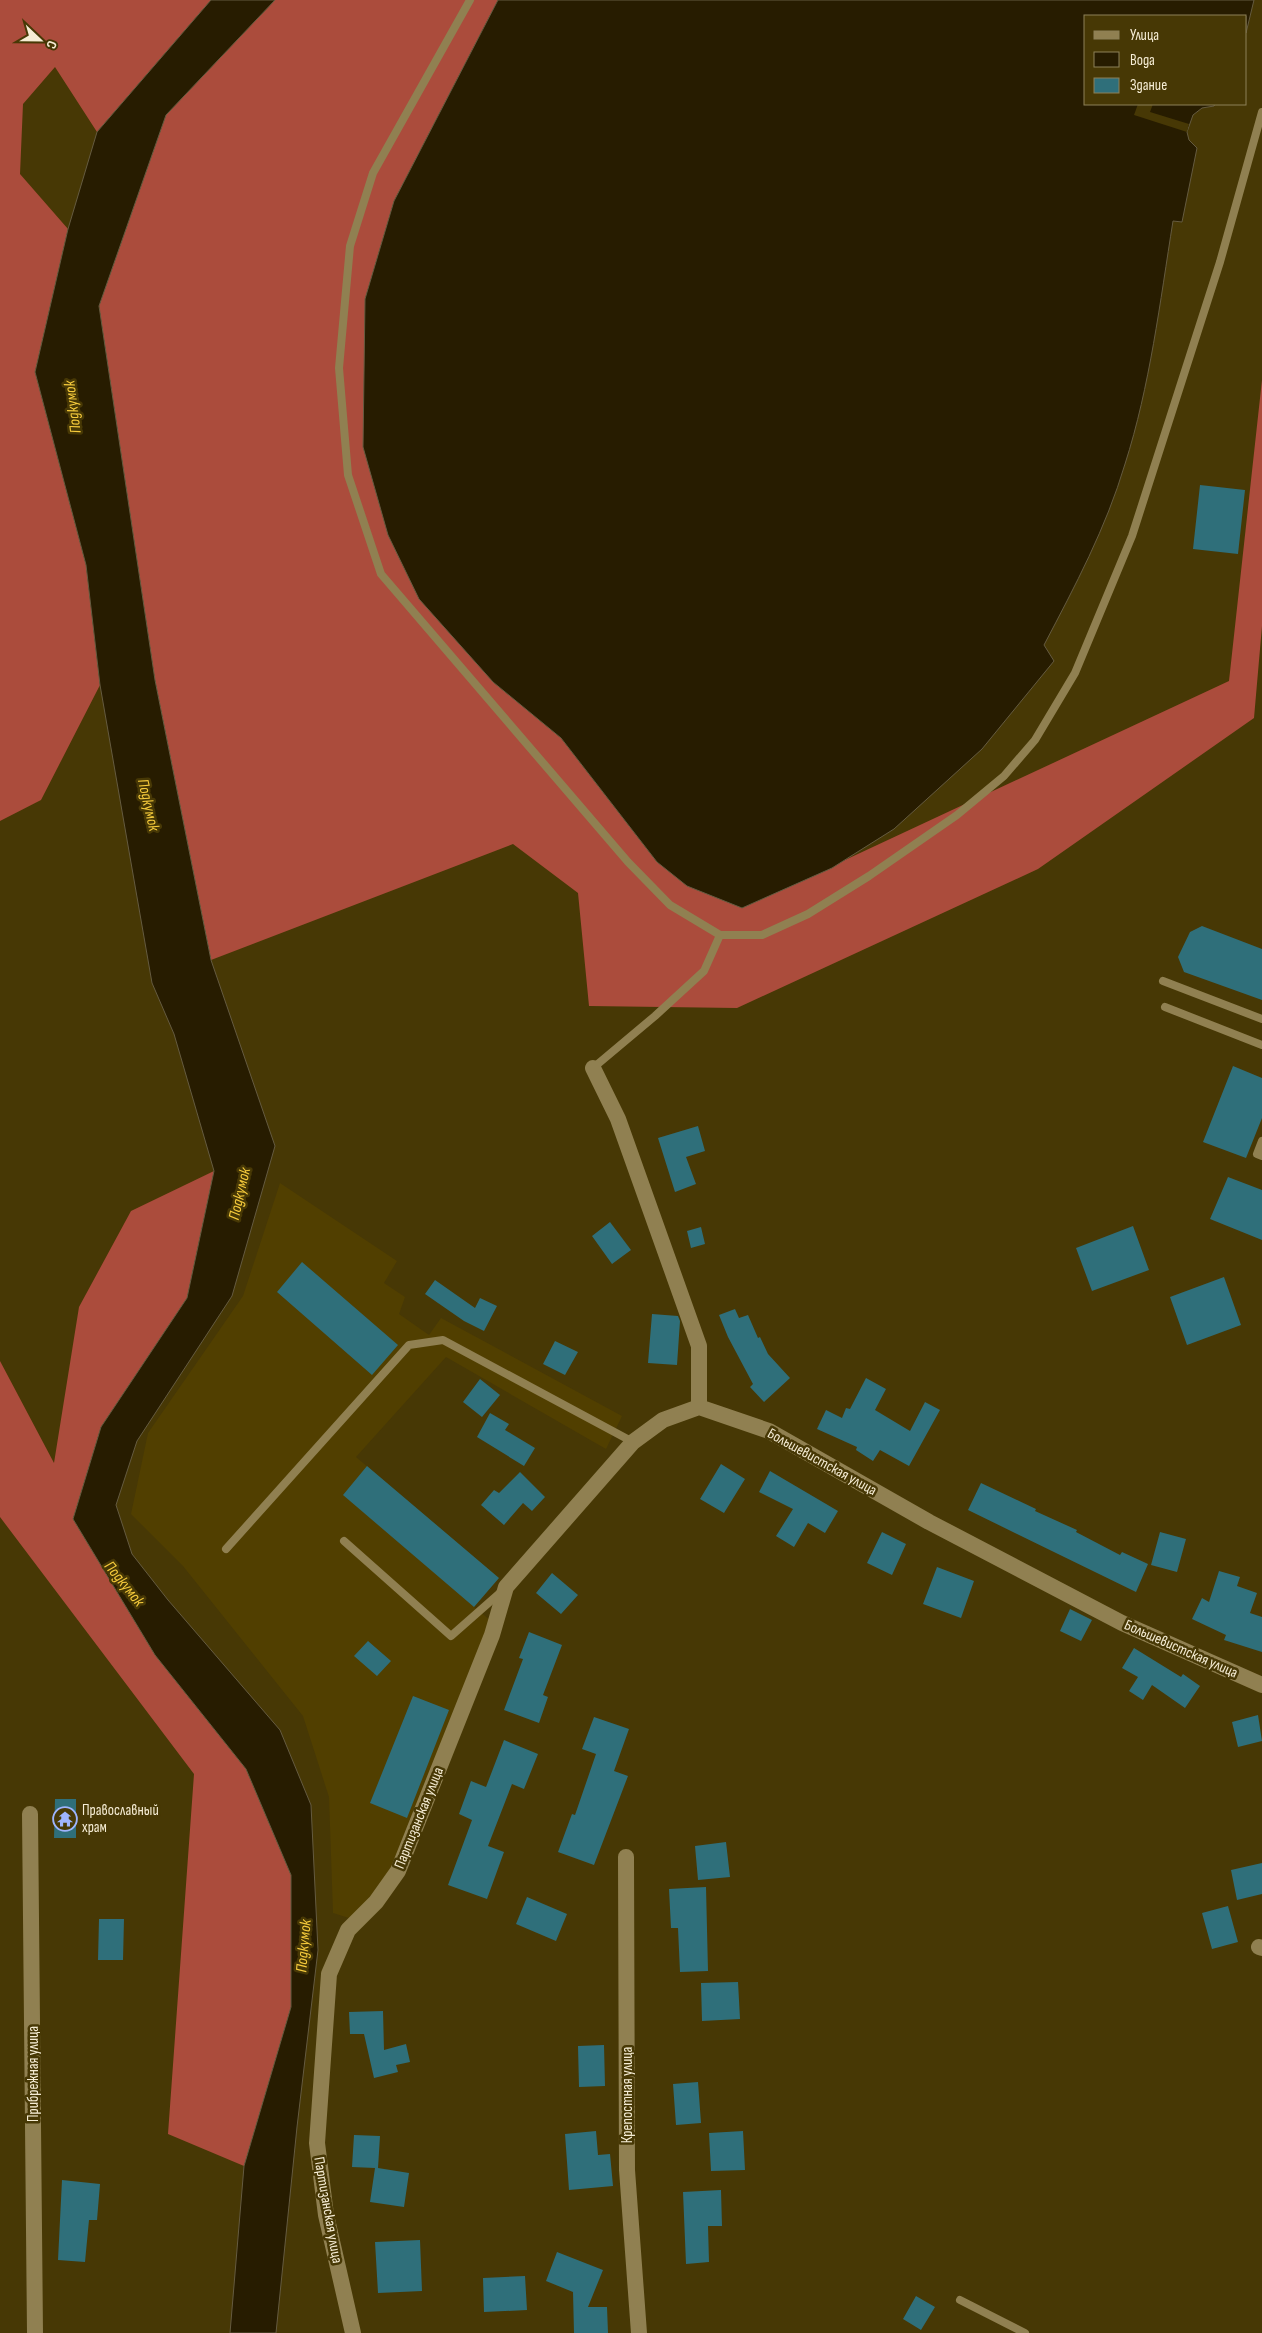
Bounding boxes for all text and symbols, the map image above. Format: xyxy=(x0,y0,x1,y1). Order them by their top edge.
north arrow xyxy=(15,15,65,65)
legend xyxy=(1084,15,1247,105)
text: Улица xyxy=(1130,26,1159,45)
text: С xyxy=(42,38,61,51)
text: Вода xyxy=(1130,51,1155,70)
text: Здание xyxy=(1130,76,1167,95)
water label: Подкумок xyxy=(60,378,86,434)
water label: Подкумок xyxy=(133,777,163,834)
water label: Подкумок xyxy=(225,1165,255,1222)
street label: Большевистская улица xyxy=(764,1424,880,1500)
water label: Подкумок xyxy=(100,1557,149,1611)
street label: Большевистская улица xyxy=(1121,1615,1241,1683)
street label: Партизанская улица xyxy=(390,1764,448,1872)
place label: Православный храм xyxy=(82,1801,159,1837)
temple icon: Православный храм xyxy=(52,1806,78,1832)
water label: Подкумок xyxy=(292,1918,316,1973)
street label: Прибрежная улица xyxy=(24,2026,43,2122)
street label: Крепостная улица xyxy=(618,2046,637,2143)
street label: Партизанская улица xyxy=(309,2155,347,2265)

